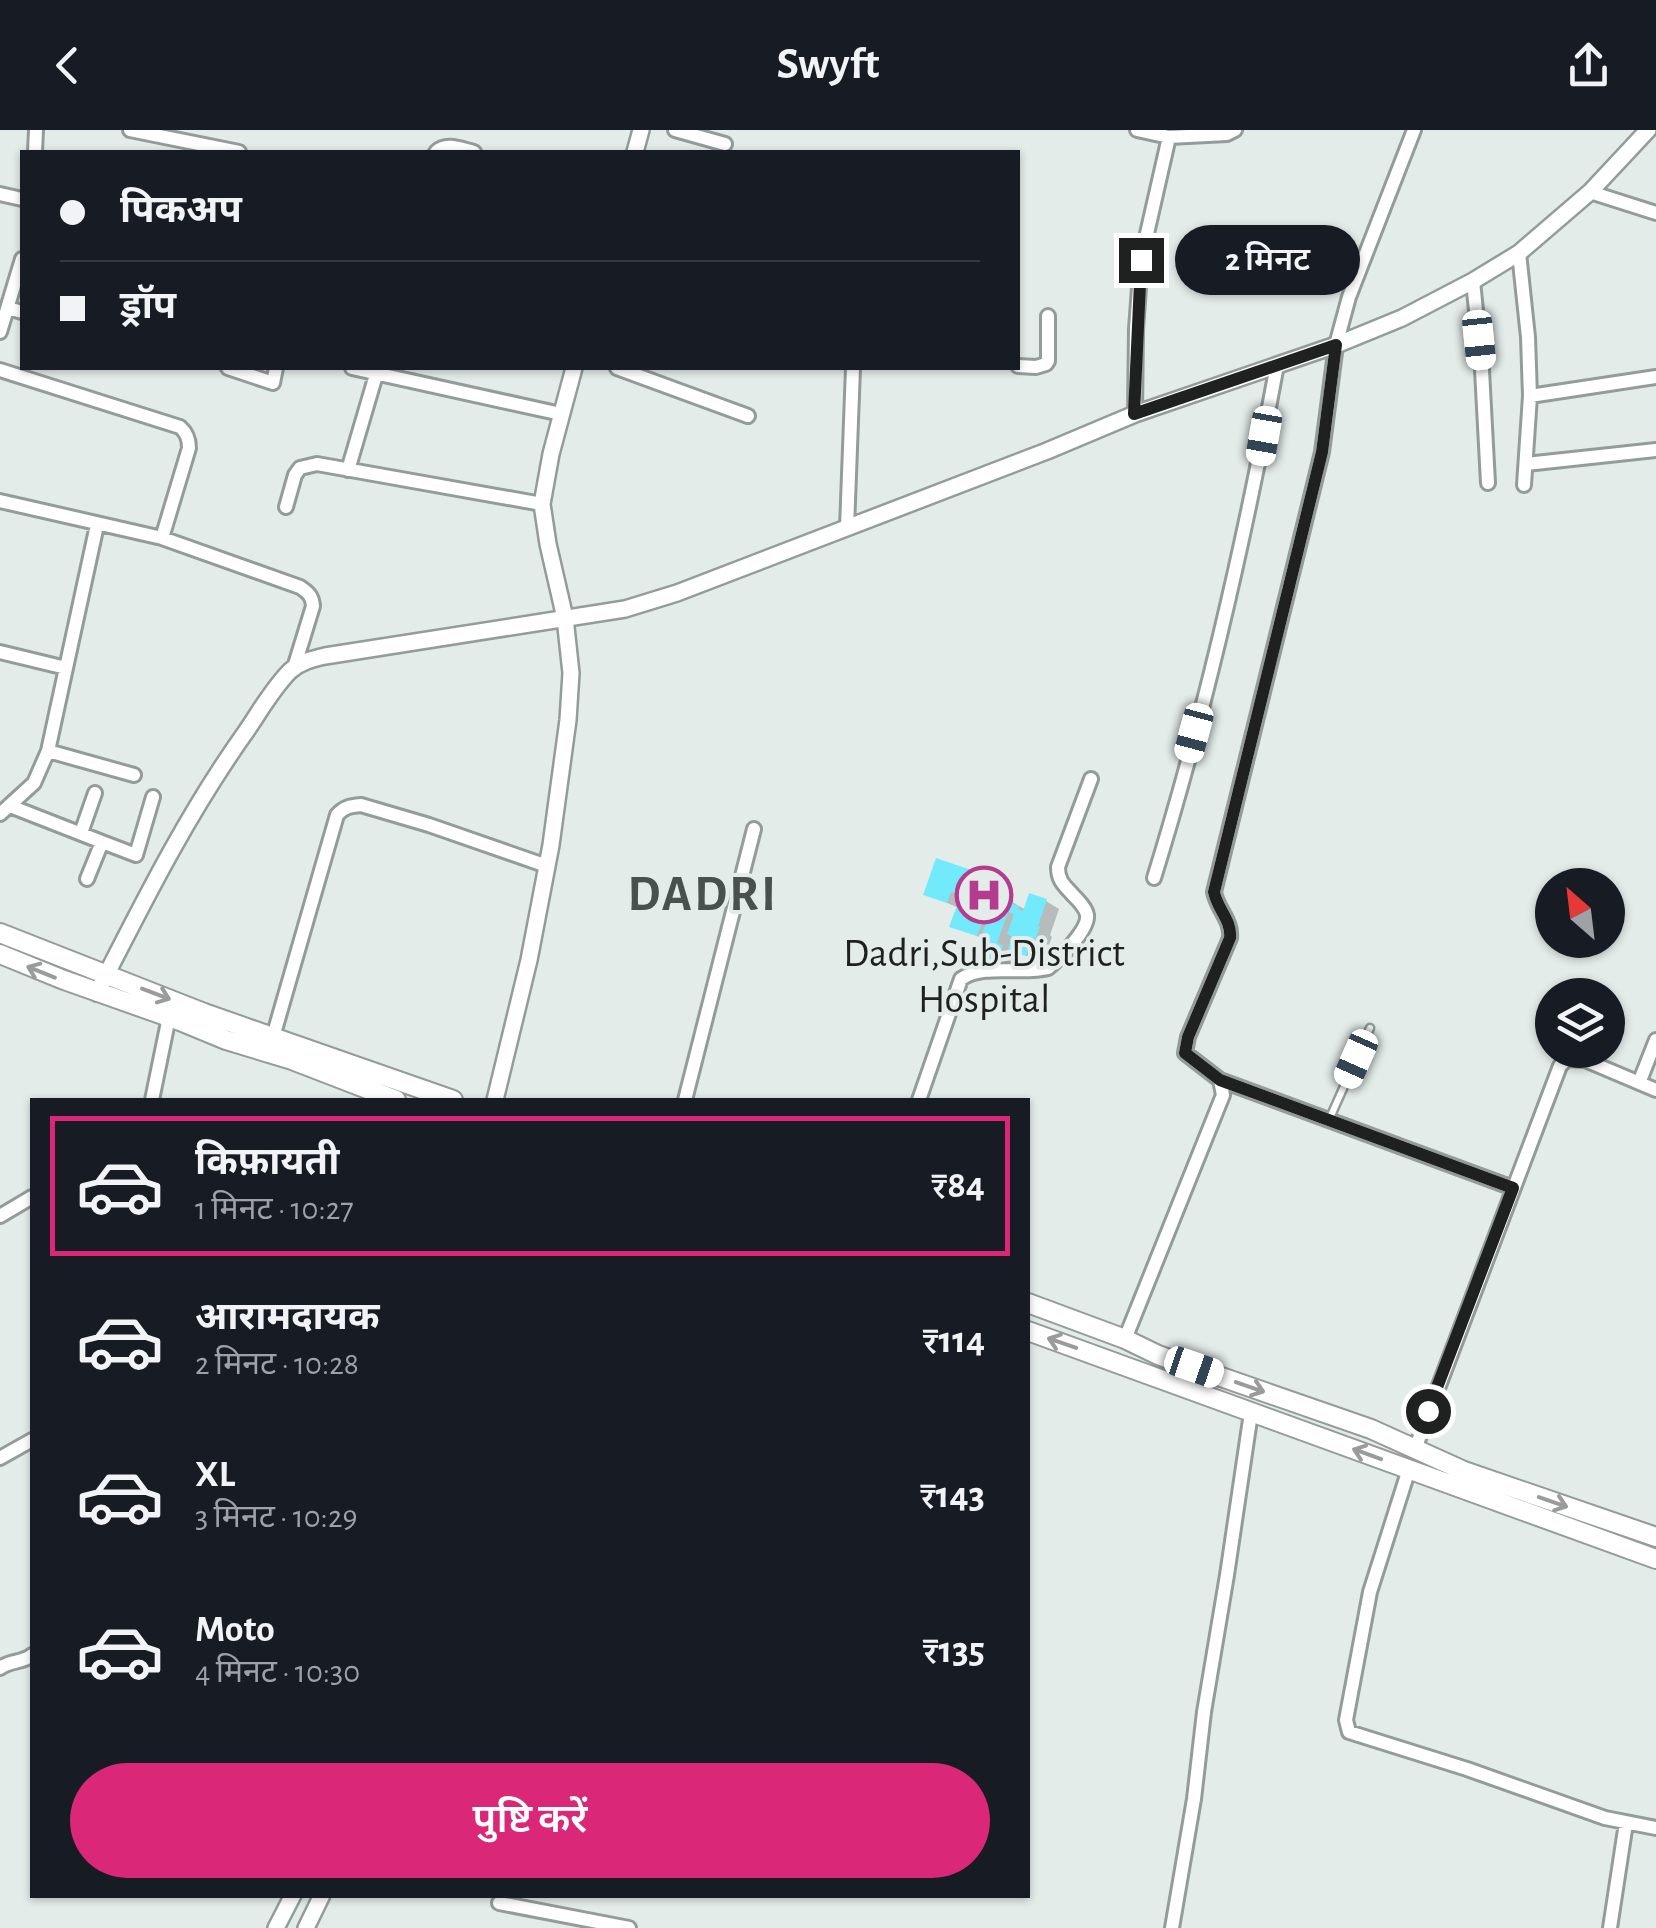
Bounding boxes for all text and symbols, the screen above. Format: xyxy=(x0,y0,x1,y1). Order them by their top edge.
icon: back xyxy=(40,38,95,93)
icon: share xyxy=(1561,38,1616,93)
text: Swyft xyxy=(776,42,880,87)
text: पिकअप xyxy=(120,192,242,230)
callout: 2 मिनट xyxy=(1176,225,1361,295)
route end xyxy=(1119,238,1164,283)
text: 2 मिनट xyxy=(1225,244,1310,276)
text: ड्रॉप xyxy=(120,288,176,326)
car xyxy=(1461,309,1497,371)
car xyxy=(1244,404,1284,468)
car xyxy=(1172,700,1216,766)
hospital icon: Dadri,Sub-District Hospital xyxy=(954,865,1014,925)
north arrow xyxy=(1535,868,1625,958)
map controls xyxy=(1535,868,1625,1068)
district label: DADRI xyxy=(627,870,779,920)
place label: Dadri,Sub-District Hospital xyxy=(843,934,1125,1020)
one-way arrow xyxy=(26,961,57,979)
button: layers xyxy=(1535,978,1625,1068)
one-way arrow xyxy=(140,987,171,1005)
car xyxy=(1330,1025,1382,1093)
icon: car xyxy=(75,1141,165,1231)
text: किफ़ायती xyxy=(195,1144,339,1182)
text: ₹84 xyxy=(931,1167,985,1205)
text: 1 मिनट · 10:27 xyxy=(195,1193,354,1225)
icon: car xyxy=(75,1296,165,1386)
text: आरामदायक xyxy=(195,1299,379,1337)
text: ₹114 xyxy=(923,1322,985,1360)
one-way arrow xyxy=(1046,1332,1078,1350)
car xyxy=(1161,1343,1227,1391)
text: 2 मिनट · 10:28 xyxy=(195,1348,359,1380)
one-way arrow xyxy=(1233,1379,1264,1397)
route start xyxy=(1406,1389,1451,1434)
one-way arrow xyxy=(1352,1444,1383,1462)
icon: car xyxy=(75,1451,165,1541)
text: XL xyxy=(195,1456,235,1494)
text: ₹143 xyxy=(920,1477,985,1515)
one-way arrow xyxy=(1537,1494,1569,1512)
text: 3 मिनट · 10:29 xyxy=(195,1501,358,1533)
icon: car xyxy=(75,1606,165,1696)
text: Moto xyxy=(195,1611,275,1649)
text: ₹135 xyxy=(923,1632,985,1670)
text: 4 मिनट · 10:30 xyxy=(195,1656,360,1688)
button: पुष्टि करें xyxy=(70,1763,990,1878)

